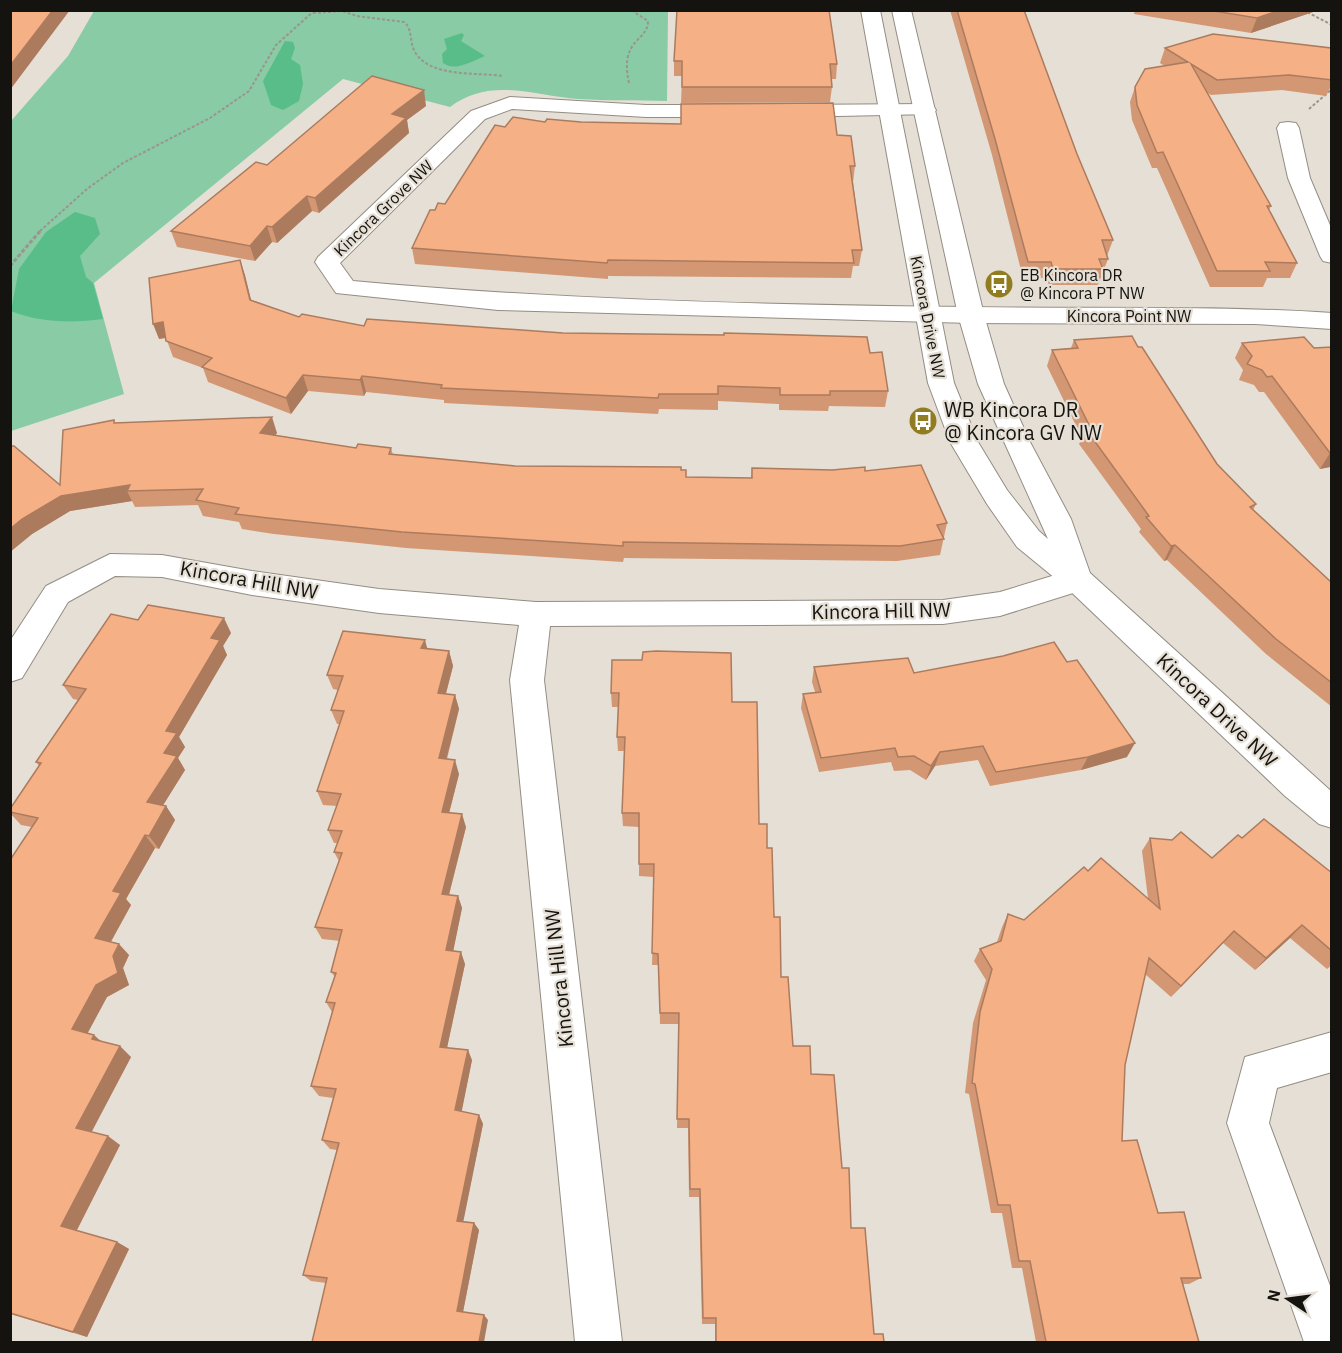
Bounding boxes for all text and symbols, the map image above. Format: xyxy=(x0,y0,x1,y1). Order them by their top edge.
street label: Kincora Grove NW xyxy=(329,156,437,260)
street label: Kincora Drive NW xyxy=(906,254,950,380)
place label: EB Kincora DR @ Kincora PT NW xyxy=(1020,265,1145,303)
bus stop icon: EB Kincora DR @ Kincora PT NW xyxy=(983,268,1015,300)
street label: Kincora Point NW xyxy=(1067,306,1191,326)
place label: WB Kincora DR @ Kincora GV NW xyxy=(944,396,1102,446)
bus stop icon: WB Kincora DR @ Kincora GV NW xyxy=(907,405,939,437)
street label: Kincora Hill NW xyxy=(178,554,320,605)
street label: Kincora Hill NW xyxy=(811,596,951,625)
street label: Kincora Drive NW xyxy=(1151,647,1284,773)
street label: Kincora Hill NW xyxy=(538,907,579,1049)
north arrow xyxy=(1258,1269,1318,1329)
text: N xyxy=(1262,1288,1284,1304)

